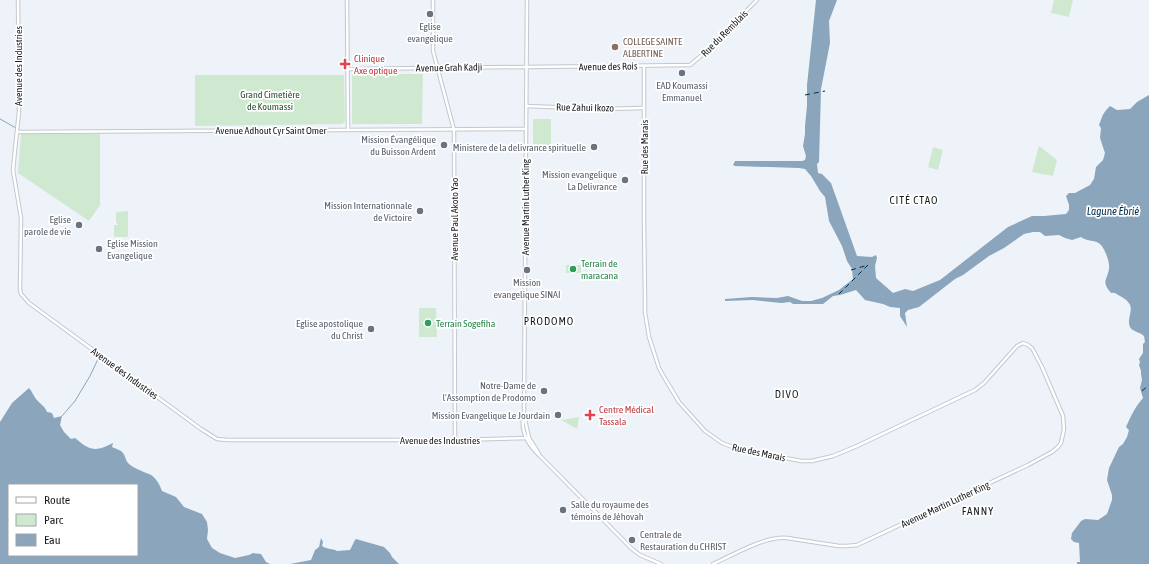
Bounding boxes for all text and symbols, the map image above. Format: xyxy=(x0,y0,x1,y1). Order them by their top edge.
street label: Rue du Remblais xyxy=(699,7,750,59)
marker: Eglise evangelique xyxy=(425,9,435,19)
place label: Eglise evangelique xyxy=(407,21,453,44)
street label: Avenue des Industries xyxy=(13,26,24,106)
place label: COLLEGE SAINTE ALBERTINE xyxy=(623,36,683,59)
marker: COLLEGE SAINTE ALBERTINE xyxy=(610,42,620,52)
place label: Clinique Axe optique xyxy=(354,53,398,76)
marker: Clinique Axe optique xyxy=(339,58,351,70)
street label: Avenue des Rois xyxy=(579,60,638,73)
street label: Avenue Grah Kadji xyxy=(416,61,482,74)
marker: EAD Koumassi Emmanuel xyxy=(677,68,687,78)
place label: EAD Koumassi Emmanuel xyxy=(656,80,708,103)
park label: Grand Cimetière de Koumassi xyxy=(240,89,300,112)
street label: Rue Zahui Ikozo xyxy=(556,101,614,114)
street label: Rue des Marais xyxy=(639,119,650,174)
street label: Avenue Adhout Cyr Saint Omer xyxy=(215,125,328,136)
place label: Mission Évangélique du Buisson Ardent xyxy=(361,134,436,157)
marker: Mission Évangélique du Buisson Ardent xyxy=(439,140,449,150)
place label: Ministere de la delivrance spirituelle xyxy=(453,142,586,153)
marker: Ministere de la delivrance spirituelle xyxy=(589,142,599,152)
street label: Avenue Martin Luther King xyxy=(520,158,531,255)
place label: Mission evangelique La Delivrance xyxy=(542,169,617,192)
marker: Mission evangelique La Delivrance xyxy=(620,175,630,185)
street label: Avenue Paul Akoto Yao xyxy=(449,177,460,261)
district label: CITÉ CTAO xyxy=(890,194,938,206)
place label: Mission Internationnale de Victoire xyxy=(324,200,412,223)
water label: Lagune Ébrié xyxy=(1087,205,1139,217)
marker: Mission Internationnale de Victoire xyxy=(415,206,425,216)
place label: Eglise parole de vie xyxy=(24,214,71,237)
marker: Eglise parole de vie xyxy=(74,220,84,230)
place label: Eglise Mission Evangelique xyxy=(107,238,158,261)
marker: Eglise Mission Evangelique xyxy=(94,244,104,254)
place label: Terrain de maracana xyxy=(581,258,618,281)
marker: Terrain de maracana xyxy=(568,264,578,274)
marker: Mission evangelique SINAI xyxy=(522,265,532,275)
place label: Mission evangelique SINAI xyxy=(493,277,561,300)
district label: PRODOMO xyxy=(524,315,574,327)
place label: Eglise apostolique du Christ xyxy=(296,318,363,341)
marker: Terrain Sogefiha xyxy=(423,318,433,328)
place label: Terrain Sogefiha xyxy=(436,318,496,329)
marker: Eglise apostolique du Christ xyxy=(366,324,376,334)
street label: Avenue des Industries xyxy=(89,345,161,402)
place label: Notre-Dame de l'Assomption de Prodomo xyxy=(442,380,536,403)
marker: Notre-Dame de l'Assomption de Prodomo xyxy=(539,386,549,396)
district label: DIVO xyxy=(775,388,799,400)
place label: Centre Médical Tassala xyxy=(599,404,654,427)
marker: Centre Médical Tassala xyxy=(584,409,596,421)
place label: Mission Evangelique Le Jourdain xyxy=(432,410,550,421)
marker: Mission Evangelique Le Jourdain xyxy=(553,410,563,420)
street label: Avenue des Industries xyxy=(400,435,480,446)
street label: Rue des Marais xyxy=(731,441,787,464)
street label: Avenue Martin Luther King xyxy=(899,479,992,530)
legend xyxy=(8,484,138,556)
text: Route xyxy=(44,493,70,507)
place label: Salle du royaume des témoins de Jéhovah xyxy=(571,499,649,522)
marker: Salle du royaume des témoins de Jéhovah xyxy=(558,505,568,515)
district label: FANNY xyxy=(962,505,994,517)
text: Parc xyxy=(44,513,64,527)
place label: Centrale de Restauration du CHRIST xyxy=(640,529,727,552)
text: Eau xyxy=(44,533,61,547)
marker: Centrale de Restauration du CHRIST xyxy=(627,535,637,545)

